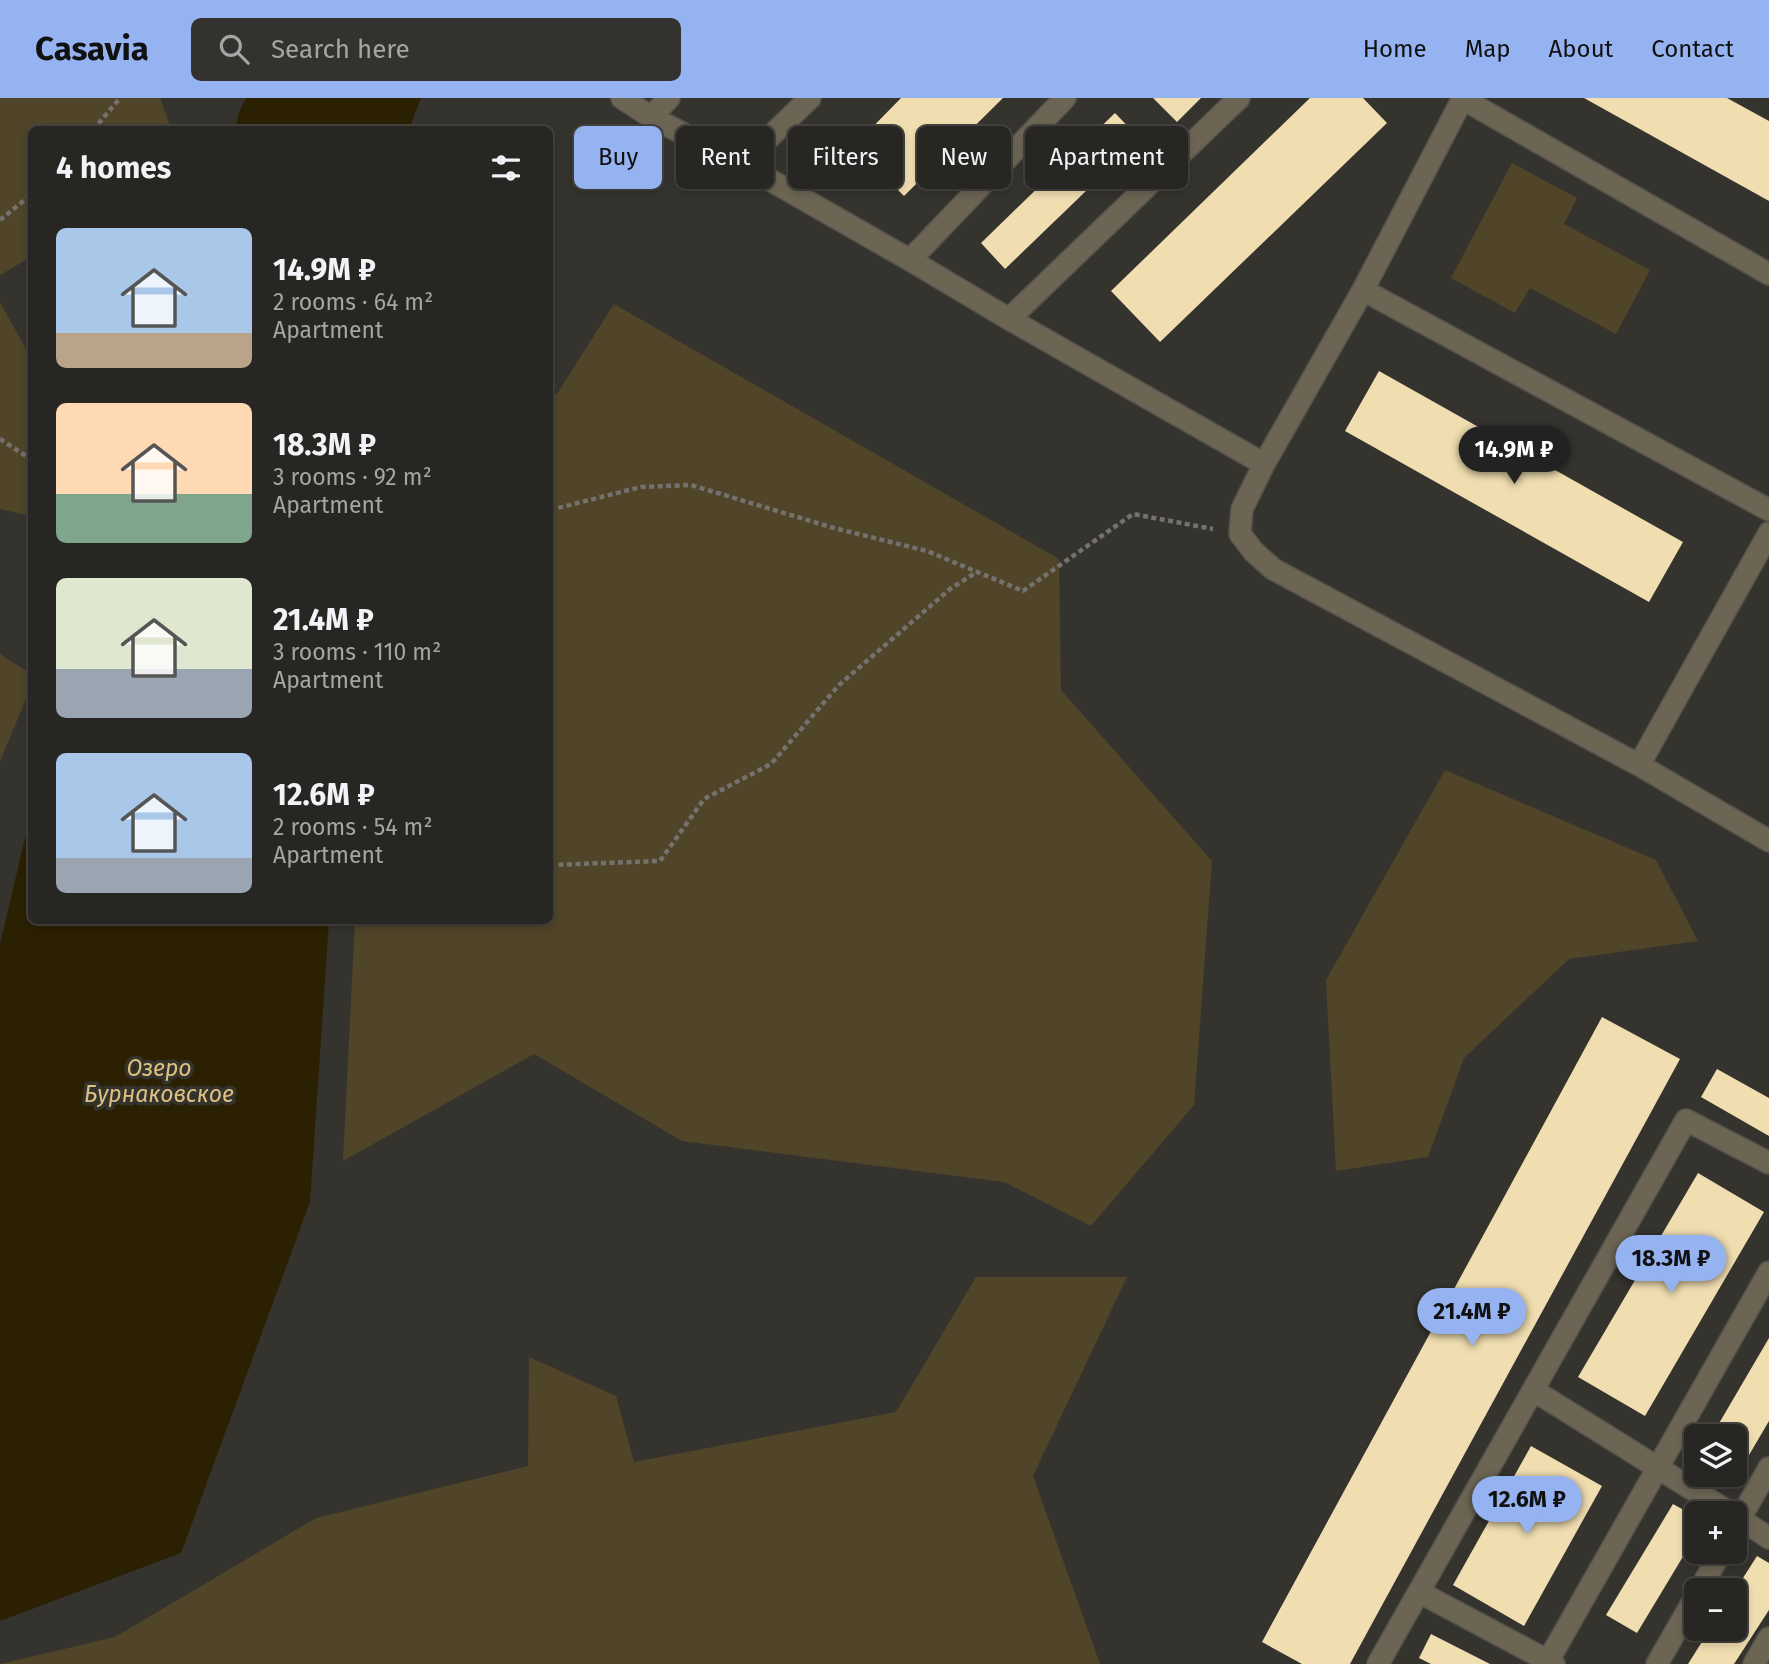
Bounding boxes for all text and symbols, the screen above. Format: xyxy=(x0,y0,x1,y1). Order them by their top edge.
search box xyxy=(191,18,681,81)
text: Casavia xyxy=(35,29,149,69)
icon: search xyxy=(215,30,253,68)
text: Search here xyxy=(271,34,410,65)
text: Home xyxy=(1363,35,1427,63)
text: Map xyxy=(1465,35,1511,63)
text: About xyxy=(1549,35,1613,63)
text: Contact xyxy=(1651,35,1734,63)
chip: Buy xyxy=(574,126,662,189)
chip: Rent xyxy=(676,126,774,189)
chip: Filters xyxy=(788,126,903,189)
chip: New xyxy=(917,126,1011,189)
chip: Apartment xyxy=(1025,126,1188,189)
icon: filters xyxy=(487,149,525,187)
text: 4 homes xyxy=(56,150,171,186)
text: 14.9M ₽ xyxy=(273,252,376,288)
icon: home xyxy=(112,256,196,340)
text: 2 rooms · 64 m² xyxy=(273,288,433,316)
text: Apartment xyxy=(273,316,383,344)
pin: 14.9M ₽ xyxy=(1449,426,1579,486)
text: 18.3M ₽ xyxy=(273,427,376,463)
icon: home xyxy=(112,431,196,515)
text: 14.9M ₽ xyxy=(1475,435,1553,463)
text: 3 rooms · 92 m² xyxy=(273,463,432,491)
text: Apartment xyxy=(273,491,383,519)
text: 21.4M ₽ xyxy=(273,602,374,638)
icon: home xyxy=(112,606,196,690)
text: 3 rooms · 110 m² xyxy=(273,638,441,666)
text: Apartment xyxy=(273,666,383,694)
text: 12.6M ₽ xyxy=(273,777,375,813)
icon: home xyxy=(112,781,196,865)
text: 2 rooms · 54 m² xyxy=(273,813,432,841)
text: Apartment xyxy=(273,841,383,869)
water label: Озеро Бурнаковское xyxy=(84,1054,234,1108)
pin: 18.3M ₽ xyxy=(1606,1236,1736,1295)
text: 18.3M ₽ xyxy=(1631,1244,1711,1272)
pin: 21.4M ₽ xyxy=(1407,1288,1537,1348)
text: 21.4M ₽ xyxy=(1433,1297,1511,1325)
map controls xyxy=(1684,1424,1747,1641)
button: layers xyxy=(1684,1424,1747,1487)
pin: 12.6M ₽ xyxy=(1462,1476,1592,1536)
text: 12.6M ₽ xyxy=(1488,1485,1566,1513)
button: + xyxy=(1684,1501,1747,1564)
button: − xyxy=(1684,1578,1747,1641)

